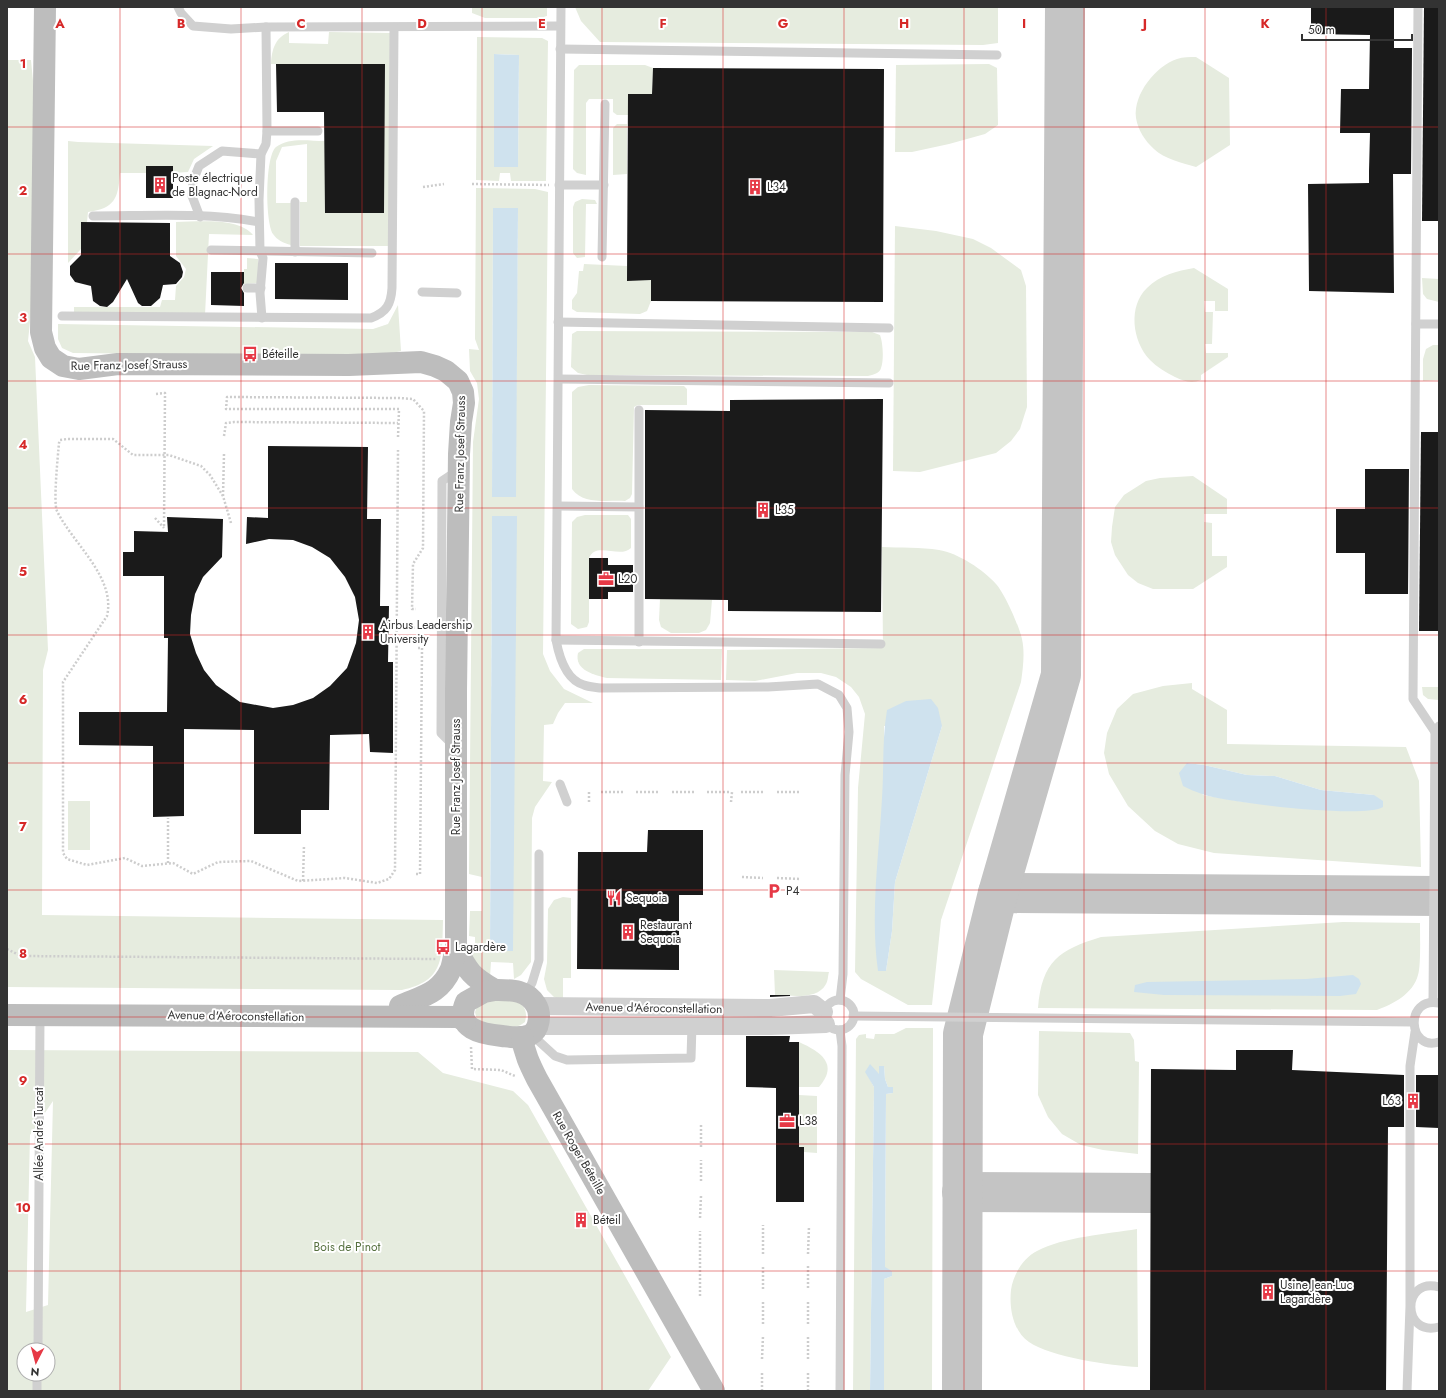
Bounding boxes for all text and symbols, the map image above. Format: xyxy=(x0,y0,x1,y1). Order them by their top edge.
text: A xyxy=(54,14,65,33)
text: B xyxy=(177,14,186,33)
text: C xyxy=(296,14,306,33)
text: D xyxy=(417,14,427,33)
text: E xyxy=(538,14,546,33)
text: F xyxy=(659,14,667,33)
text: G xyxy=(778,14,789,33)
text: H xyxy=(899,14,909,33)
text: I xyxy=(1022,14,1026,33)
text: J xyxy=(1140,14,1147,33)
text: K xyxy=(1260,14,1270,33)
scale bar xyxy=(1302,16,1412,42)
text: 50 m xyxy=(1308,21,1335,39)
text: 1 xyxy=(20,54,26,73)
place label: Poste électrique de Blagnac-Nord xyxy=(172,169,258,201)
building icon: Poste électrique de Blagnac-Nord xyxy=(151,176,169,194)
building icon: L34 xyxy=(746,178,764,196)
place label: L34 xyxy=(767,178,786,196)
text: 2 xyxy=(19,181,27,200)
text: 3 xyxy=(19,308,27,327)
bus stop icon: Béteille xyxy=(241,345,259,363)
place label: Béteille xyxy=(262,345,299,363)
street label: Rue Franz Josef Strauss xyxy=(71,355,188,375)
street label: Rue Franz Josef Strauss xyxy=(450,395,470,512)
text: 4 xyxy=(18,435,28,454)
building icon: L35 xyxy=(754,501,772,519)
place label: L35 xyxy=(775,501,794,519)
text: 5 xyxy=(19,562,27,581)
office icon: L20 xyxy=(597,570,615,588)
place label: L20 xyxy=(618,570,637,588)
place label: Airbus Leadership University xyxy=(380,616,472,648)
building icon: Airbus Leadership University xyxy=(359,623,377,641)
text: 6 xyxy=(19,690,28,709)
street label: Rue Franz Josef Strauss xyxy=(447,719,465,835)
text: 7 xyxy=(19,817,27,836)
parking icon: P4 xyxy=(765,882,783,900)
place label: P4 xyxy=(786,882,800,900)
restaurant icon: Sequoia xyxy=(605,889,623,907)
place label: Sequoia xyxy=(626,889,668,907)
place label: Restaurant Sequoia xyxy=(640,916,692,948)
building icon: Restaurant Sequoia xyxy=(619,923,637,941)
bus stop icon: Lagardère xyxy=(434,938,452,956)
place label: Lagardère xyxy=(455,938,506,956)
text: 8 xyxy=(19,944,27,963)
street label: Avenue d'Aéroconstellation xyxy=(586,998,722,1018)
street label: Avenue d'Aéroconstellation xyxy=(168,1006,304,1026)
text: 9 xyxy=(19,1071,28,1090)
street label: Allée André Turcat xyxy=(30,1087,48,1181)
place label: L63 xyxy=(1382,1092,1401,1110)
building icon: L63 xyxy=(1404,1092,1422,1110)
street label: Rue Roger Béteille xyxy=(548,1108,610,1198)
office icon: L38 xyxy=(778,1112,796,1130)
place label: L38 xyxy=(799,1112,818,1130)
text: 10 xyxy=(15,1198,31,1217)
building icon: Béteil xyxy=(572,1211,590,1229)
place label: Béteil xyxy=(593,1211,621,1229)
park label: Bois de Pinot xyxy=(314,1238,381,1256)
place label: Usine Jean-Luc Lagardère xyxy=(1280,1276,1353,1308)
building icon: Usine Jean-Luc Lagardère xyxy=(1259,1283,1277,1301)
north arrow xyxy=(16,1342,56,1382)
text: N xyxy=(30,1364,40,1380)

